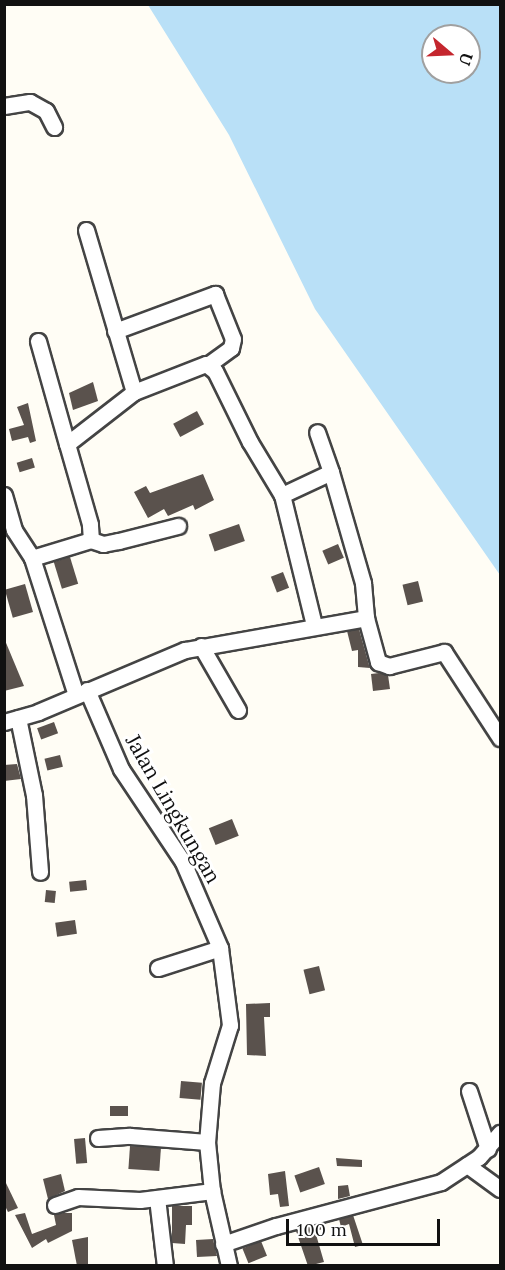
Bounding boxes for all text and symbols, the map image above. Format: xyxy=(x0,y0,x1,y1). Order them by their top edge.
north arrow xyxy=(421,24,481,84)
text: U xyxy=(455,50,478,68)
street label: Jalan Lingkungan xyxy=(120,730,226,888)
scale bar xyxy=(289,1207,444,1245)
text: 100 m xyxy=(297,1218,347,1241)

